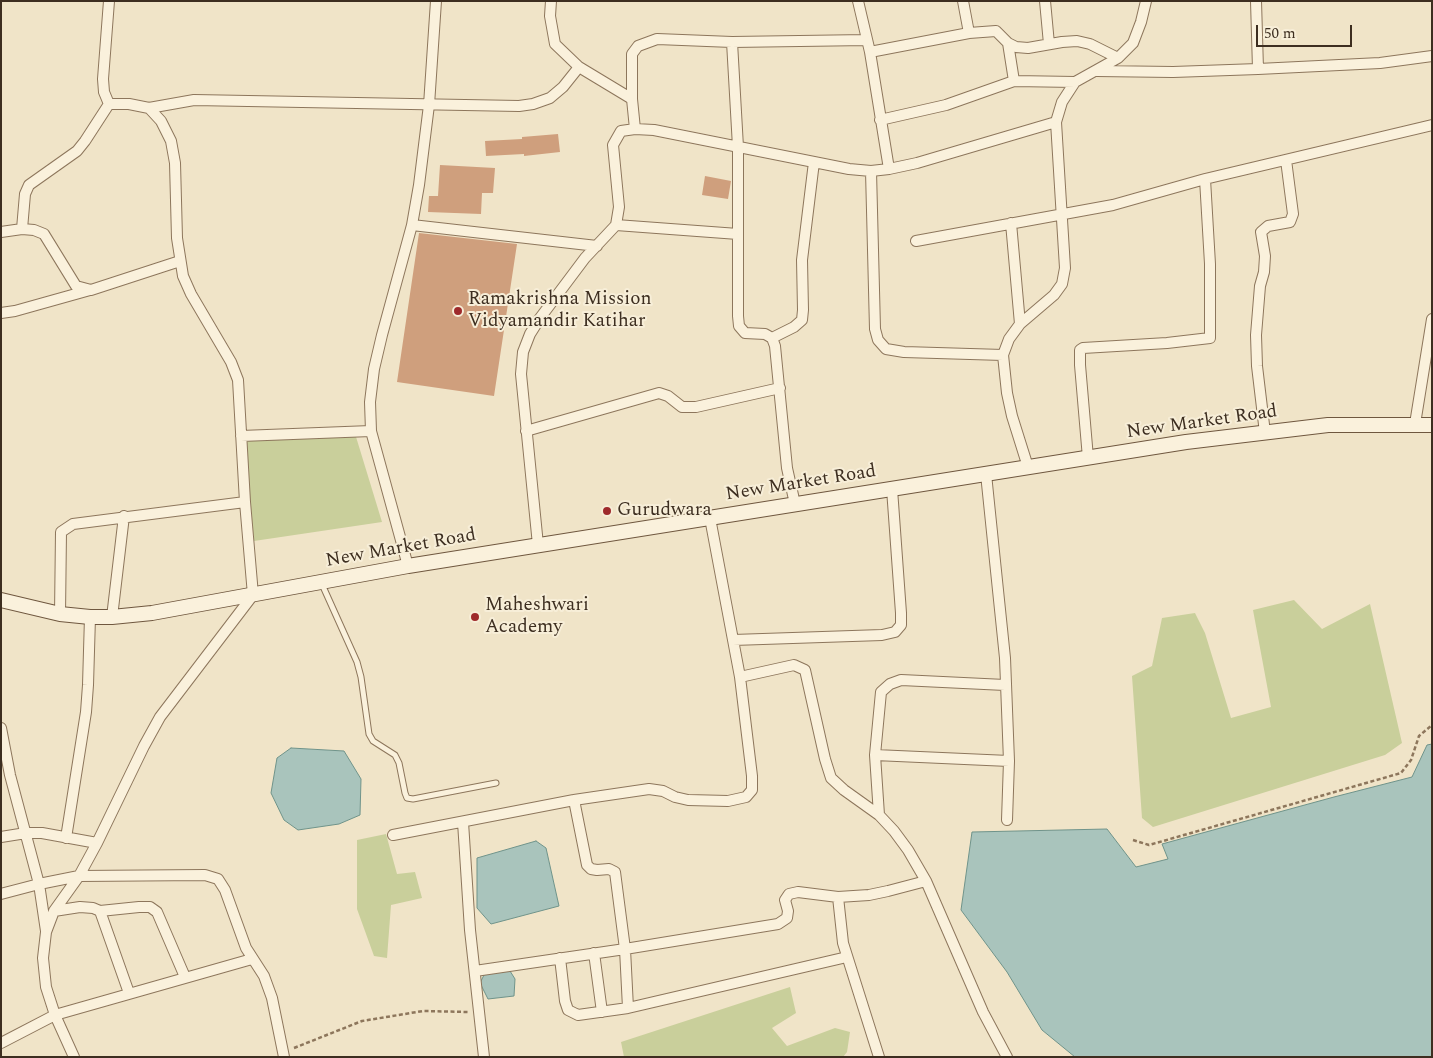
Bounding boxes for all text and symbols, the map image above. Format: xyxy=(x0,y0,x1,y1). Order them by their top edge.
scale bar xyxy=(1258,15,1354,47)
text: 50 m xyxy=(1264,22,1296,45)
place label: Ramakrishna Mission Vidyamandir Katihar xyxy=(468,289,652,333)
marker: Ramakrishna Mission Vidyamandir Katihar xyxy=(452,305,464,317)
street label: New Market Road xyxy=(1125,401,1279,445)
street label: New Market Road xyxy=(724,461,878,507)
place label: Gurudwara xyxy=(617,500,712,522)
marker: Gurudwara xyxy=(601,505,613,517)
street label: New Market Road xyxy=(324,525,478,573)
place label: Maheshwari Academy xyxy=(485,595,589,639)
marker: Maheshwari Academy xyxy=(469,611,481,623)

